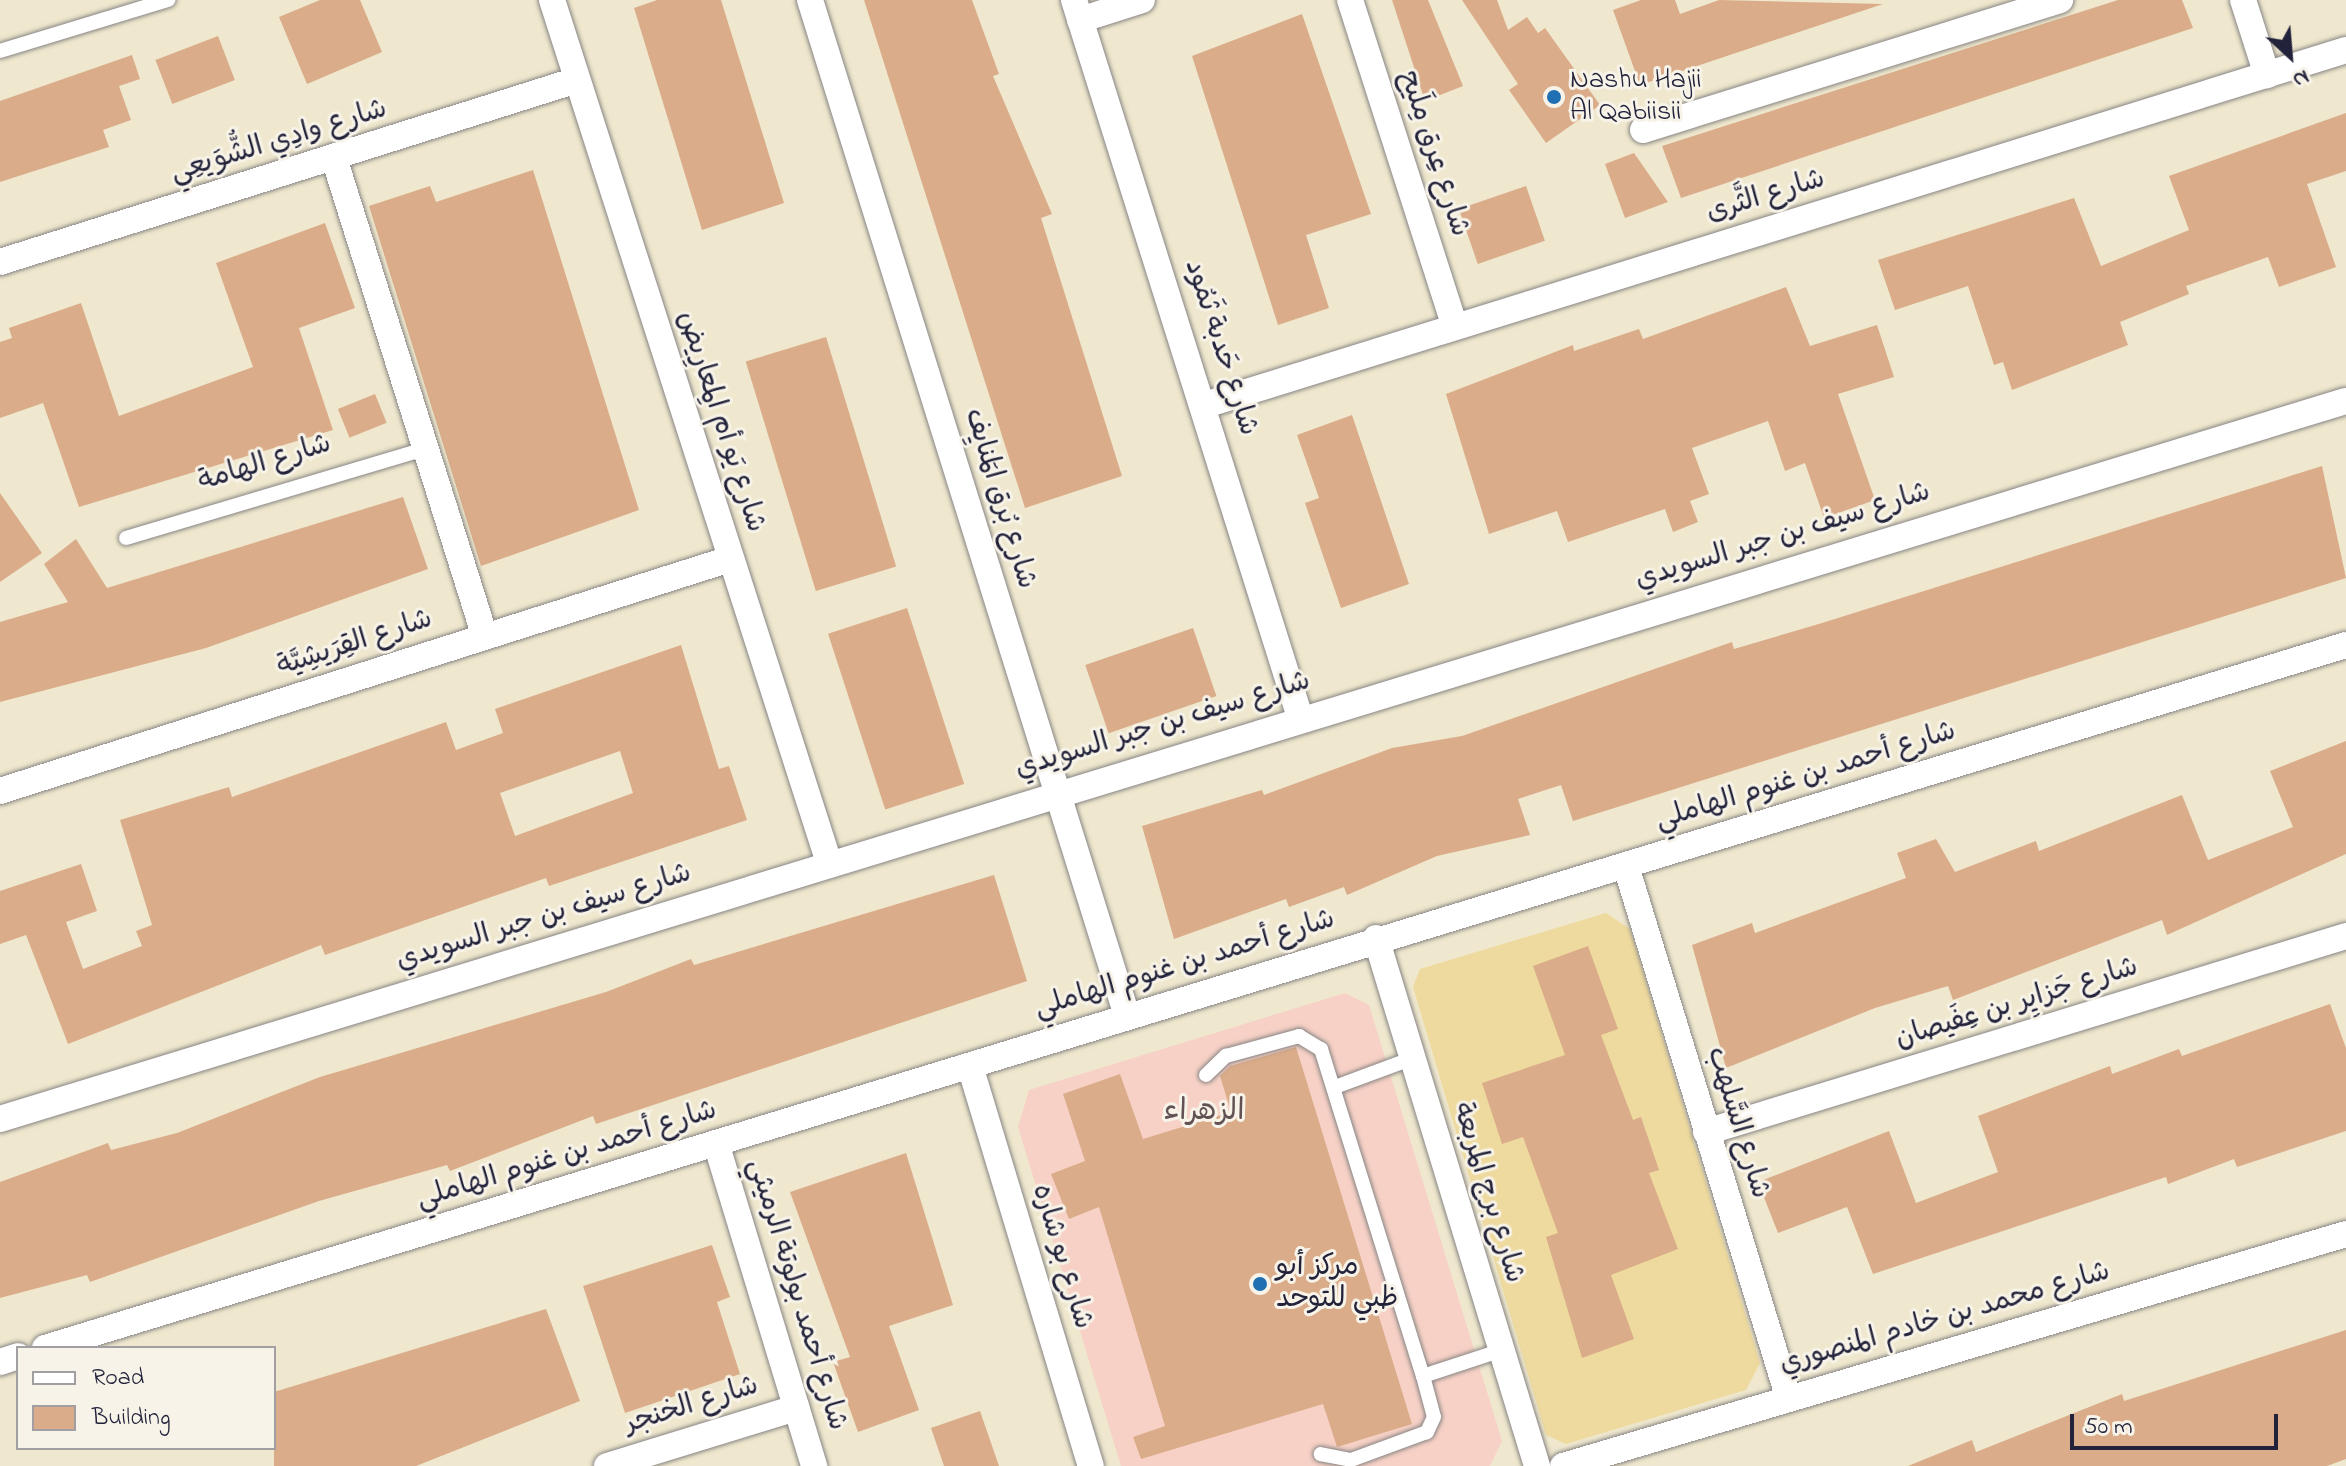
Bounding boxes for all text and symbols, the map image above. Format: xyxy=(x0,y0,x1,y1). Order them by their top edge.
north arrow xyxy=(2250,16,2330,96)
text: N xyxy=(2287,60,2314,95)
place label: Nashu Hajii Al Qabiisii xyxy=(1570,64,1702,130)
street label: شارع عِرق مِلَيح xyxy=(1390,67,1476,241)
marker: Nashu Hajii Al Qabiisii xyxy=(1545,88,1563,106)
street label: شارع وادِي الشُّوَيعِي xyxy=(167,93,391,191)
street label: شارع الثَّرى xyxy=(1703,163,1829,231)
street label: شارع حَدبة ثَمُود xyxy=(1176,256,1264,440)
street label: شارع يَو أم المِعارِيض xyxy=(668,307,772,537)
street label: شارع بُرق المَنايِف xyxy=(956,405,1042,593)
street label: شارع الهامة xyxy=(194,428,336,500)
street label: شارع سيف بن جبر السويدي xyxy=(1631,476,1935,598)
street label: شارع القِرَيشِيَّة xyxy=(273,603,437,685)
street label: شارع سيف بن جبر السويدي xyxy=(1011,665,1315,787)
street label: شارع أحمد بن غنوم الهاملي xyxy=(1652,715,1960,839)
street label: شارع سيف بن جبر السويدي xyxy=(392,857,696,979)
street label: شارع أحمد بن غنوم الهاملي xyxy=(1031,903,1339,1027)
street label: شارع جَزايِر بن عِفَيصان xyxy=(1892,951,2142,1057)
street label: شارع السَّلهب xyxy=(1698,1043,1776,1203)
street label: شارع أحمد بن غنوم الهاملي xyxy=(413,1094,721,1218)
district label: الزهراء xyxy=(1163,1094,1245,1130)
street label: شارع برج المربعة xyxy=(1444,1099,1530,1287)
street label: شارع أحمد بولوتة الرميثي xyxy=(739,1155,853,1435)
street label: شارع بو شاره xyxy=(1023,1180,1099,1334)
place label: مركز أبو ظبي للتوحد xyxy=(1276,1251,1398,1317)
street label: شارع محمد بن خادم المنصوري xyxy=(1776,1256,2114,1382)
marker: مركز أبو ظبي للتوحد xyxy=(1251,1275,1269,1293)
legend xyxy=(16,1346,276,1450)
text: Road xyxy=(92,1361,144,1396)
street label: شارع الخنجر xyxy=(621,1370,763,1442)
scale bar xyxy=(2074,1398,2282,1448)
text: Building xyxy=(92,1401,171,1436)
text: 50 m xyxy=(2084,1410,2133,1445)

